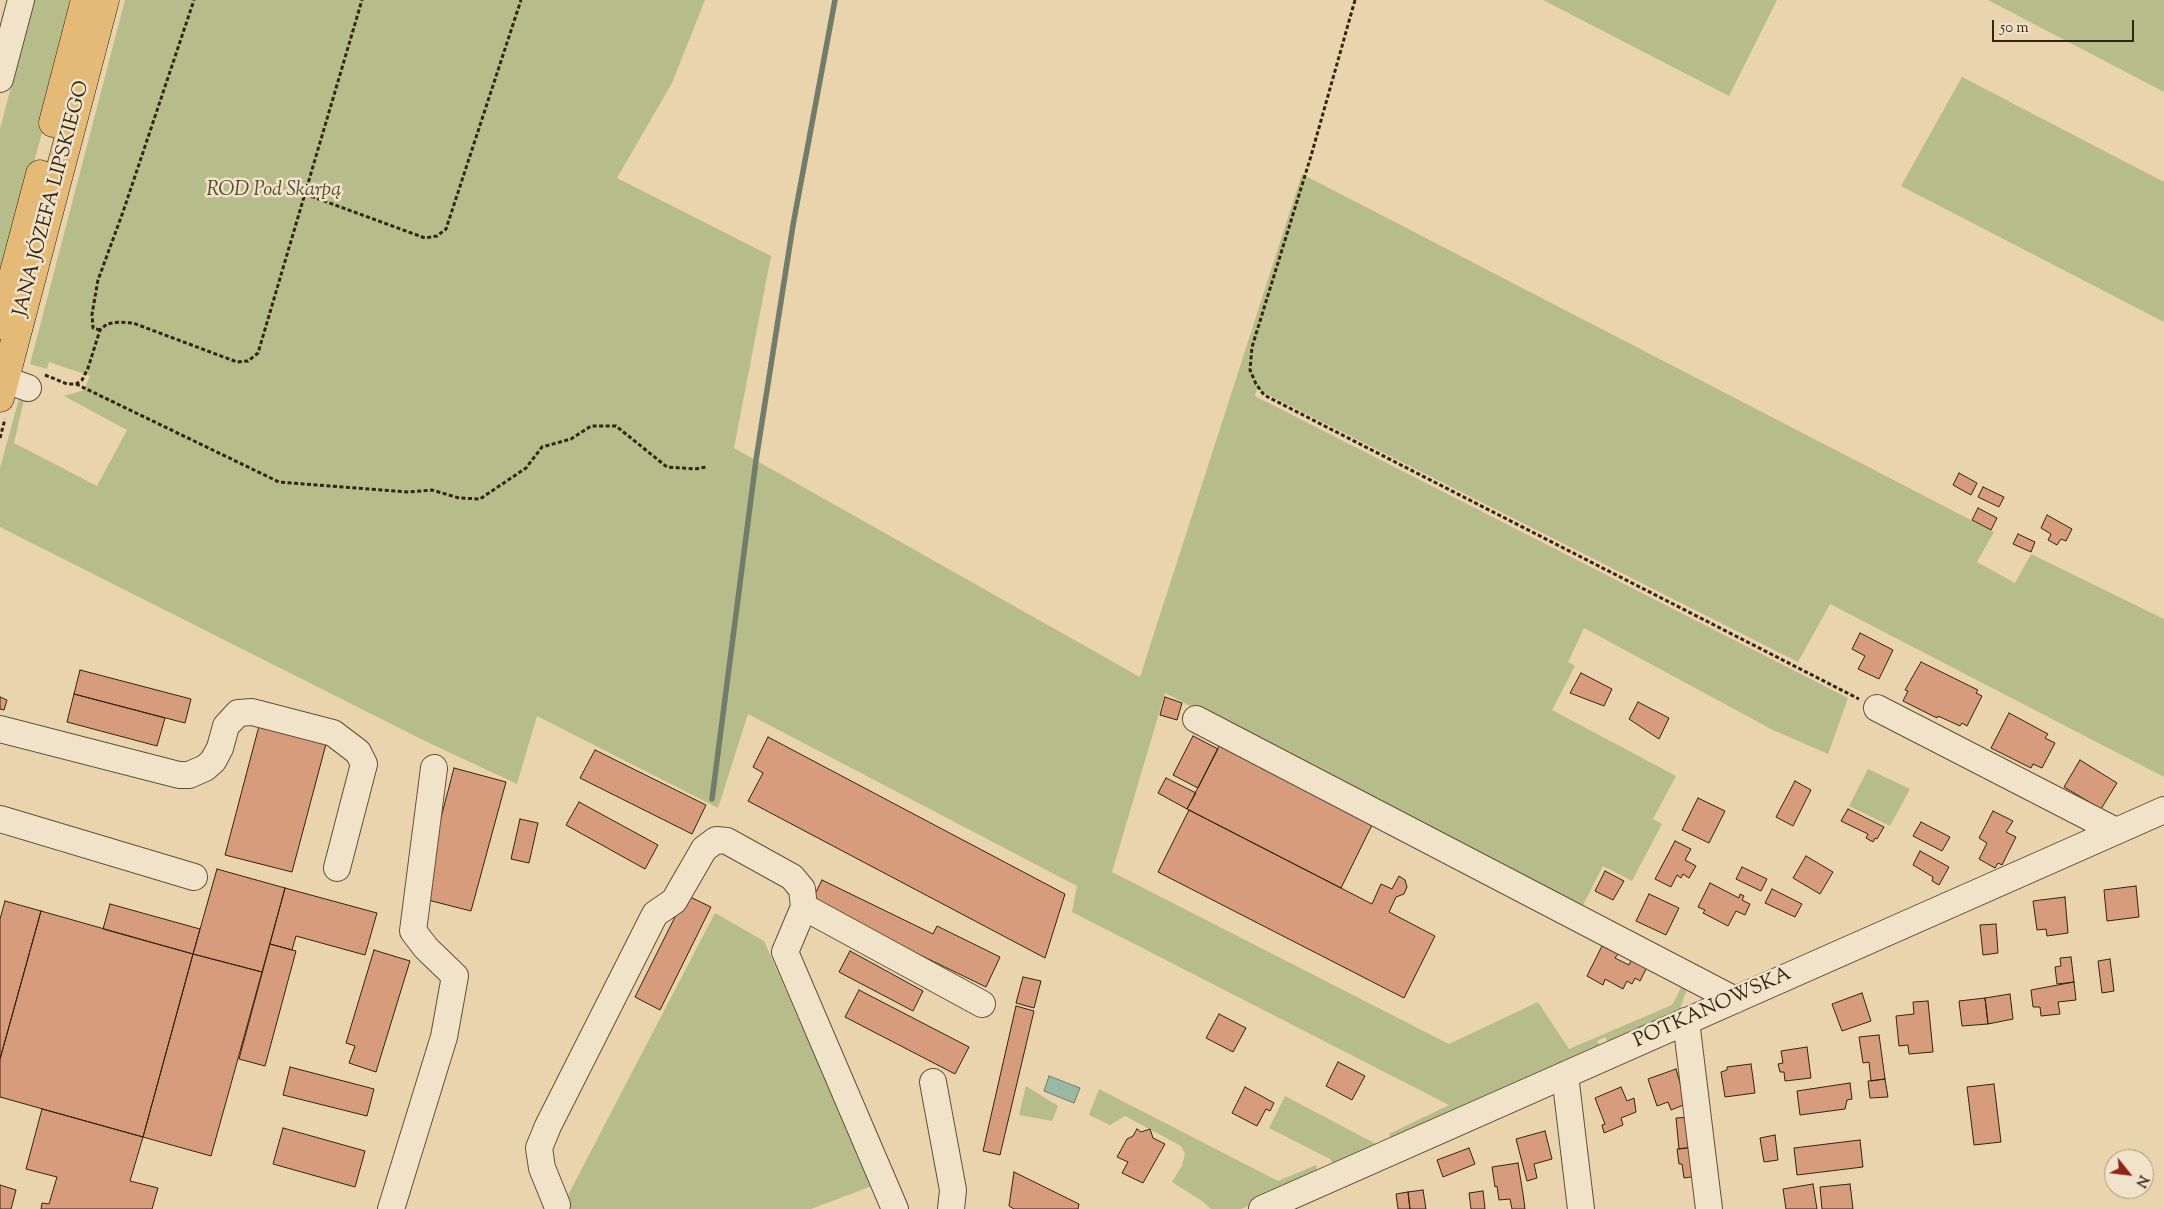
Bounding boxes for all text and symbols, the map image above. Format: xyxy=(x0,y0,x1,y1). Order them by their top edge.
scale bar xyxy=(1994,10,2136,42)
text: 50 m xyxy=(2000,18,2029,39)
street label: JANA JÓZEFA LIPSKIEGO xyxy=(10,78,96,320)
park label: ROD Pod Skarpą xyxy=(207,180,341,204)
street label: POTKANOWSKA xyxy=(1630,963,1796,1055)
north arrow xyxy=(2104,1149,2154,1199)
text: N xyxy=(2130,1171,2153,1191)

